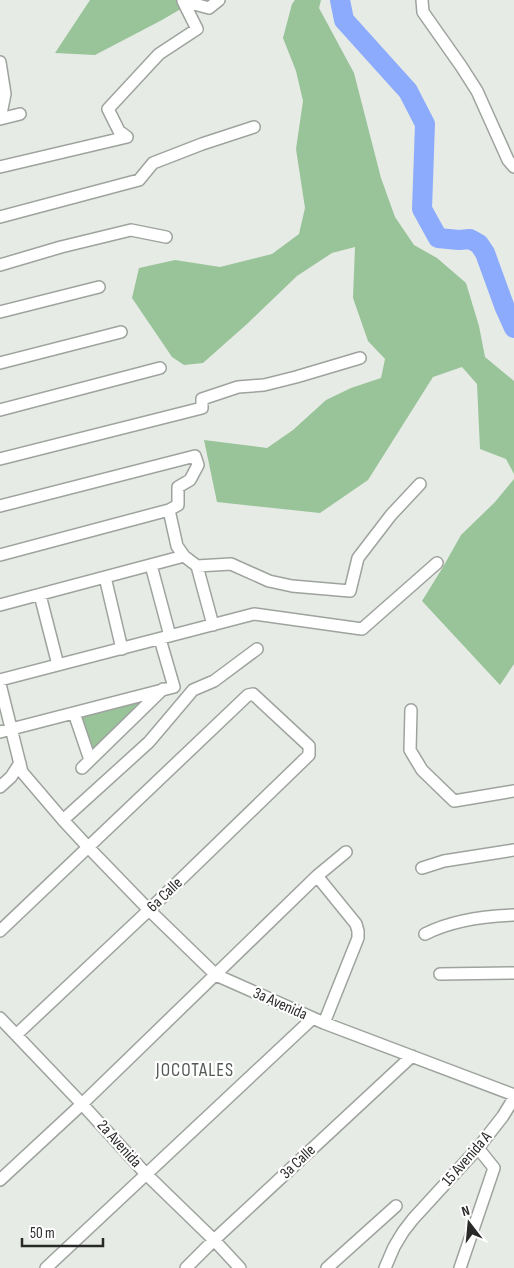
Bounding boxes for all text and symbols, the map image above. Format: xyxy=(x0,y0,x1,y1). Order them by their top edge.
street label: 6a Calle xyxy=(143,874,187,916)
street label: 3a Avenida xyxy=(250,984,310,1024)
district label: JOCOTALES xyxy=(155,1059,234,1082)
street label: 2a Avenida xyxy=(93,1116,145,1172)
street label: 15 Avenida A xyxy=(438,1128,496,1190)
street label: 3a Calle xyxy=(276,1141,320,1183)
north arrow xyxy=(444,1198,494,1248)
text: N xyxy=(460,1202,471,1220)
scale bar xyxy=(22,1216,104,1248)
text: 50 m xyxy=(30,1224,55,1243)

